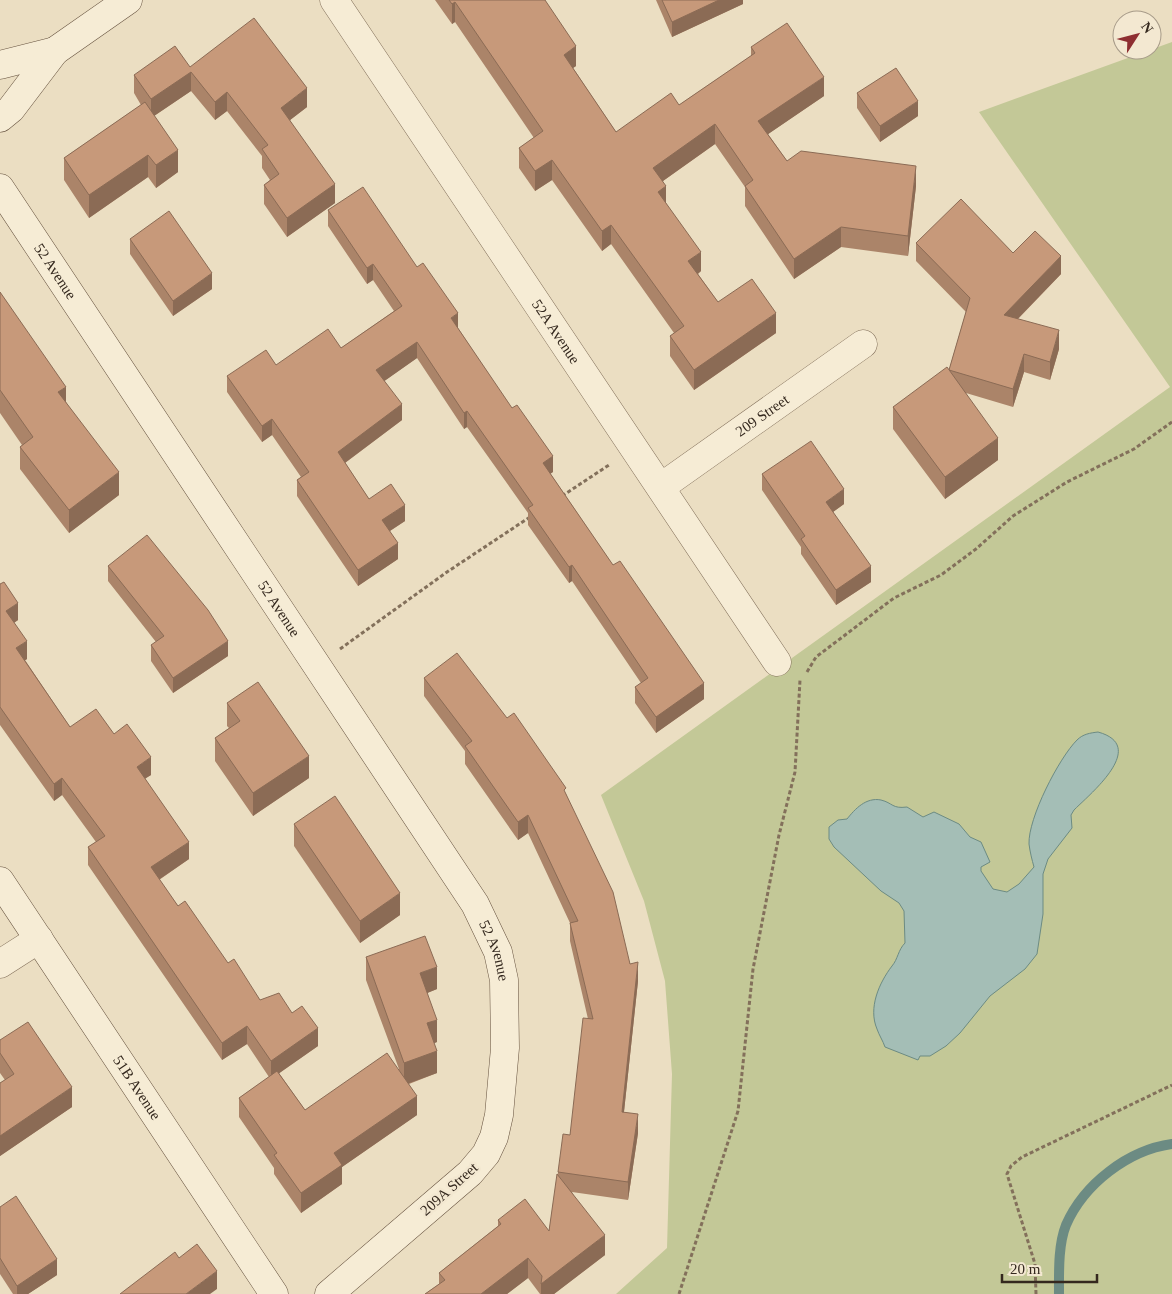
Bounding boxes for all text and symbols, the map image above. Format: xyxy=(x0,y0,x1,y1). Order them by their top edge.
north arrow xyxy=(1112,10,1162,60)
text: N xyxy=(1138,19,1156,36)
street label: 52 Avenue xyxy=(31,240,80,302)
street label: 52A Avenue xyxy=(529,297,583,367)
street label: 209 Street xyxy=(733,391,793,440)
street label: 52 Avenue xyxy=(255,578,304,640)
street label: 52 Avenue xyxy=(476,918,512,983)
street label: 51B Avenue xyxy=(110,1053,164,1123)
street label: 209A Street xyxy=(417,1159,481,1219)
scale bar xyxy=(1002,1252,1097,1284)
text: 20 m xyxy=(1010,1261,1041,1277)

